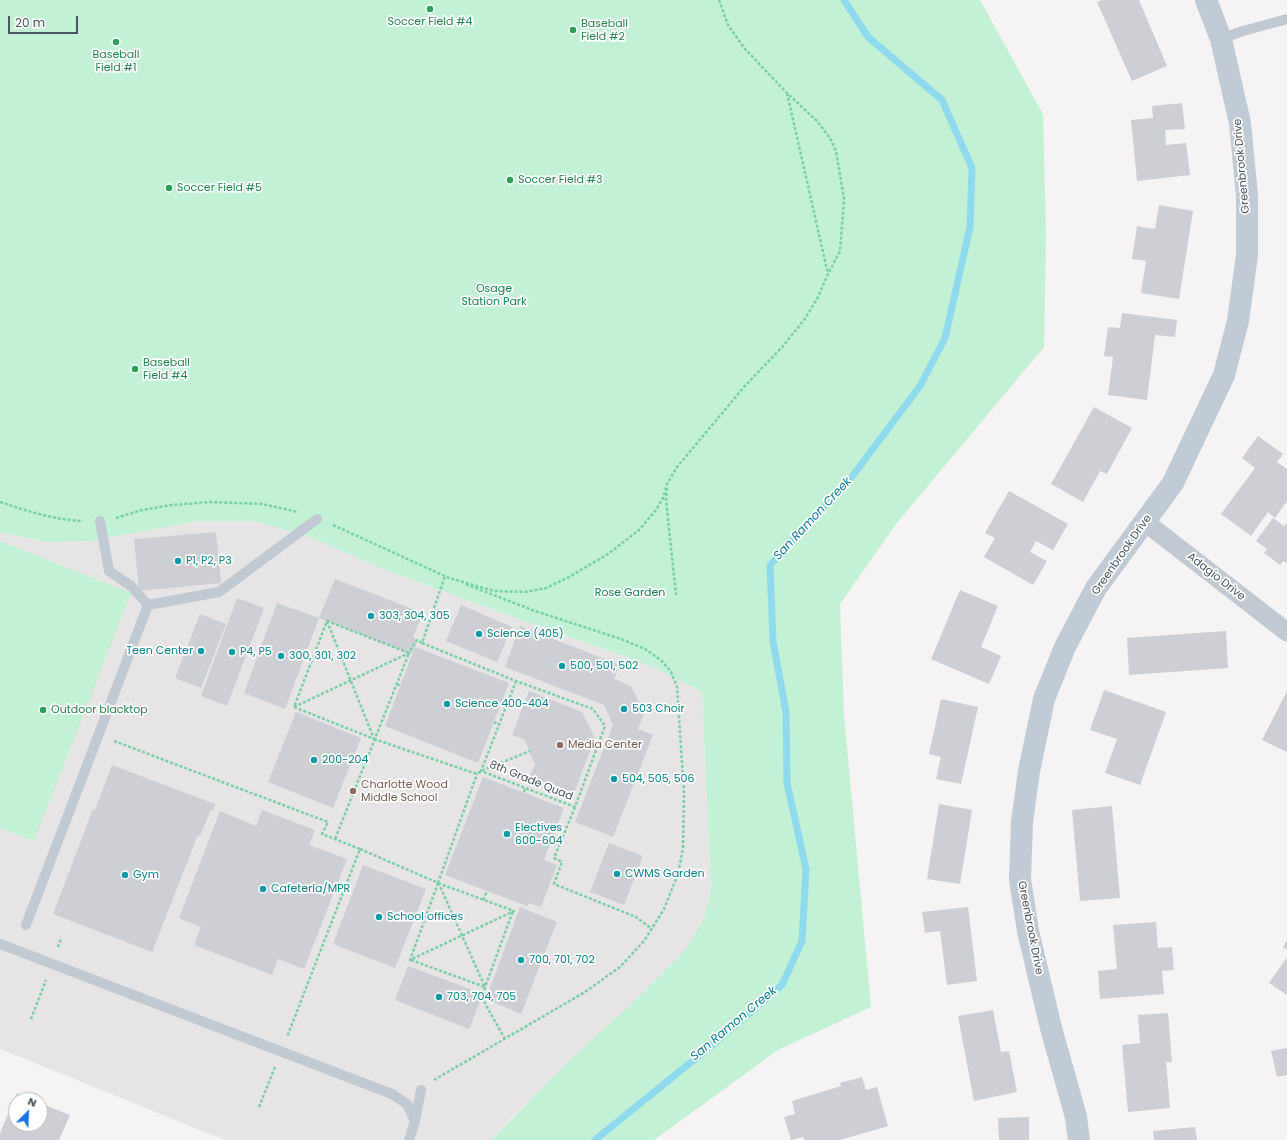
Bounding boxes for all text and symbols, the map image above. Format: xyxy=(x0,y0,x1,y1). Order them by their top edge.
marker: Soccer Field #4 xyxy=(425,4,435,14)
scale bar xyxy=(10,8,80,34)
text: 20 m xyxy=(15,14,45,31)
place label: Soccer Field #4 xyxy=(387,15,473,29)
place label: Baseball Field #2 xyxy=(581,17,628,43)
marker: Baseball Field #2 xyxy=(568,25,578,35)
marker: Baseball Field #1 xyxy=(111,37,121,47)
place label: Baseball Field #1 xyxy=(92,48,140,74)
street label: Greenbrook Drive xyxy=(1231,118,1253,214)
place label: Soccer Field #3 xyxy=(518,173,603,187)
marker: Soccer Field #3 xyxy=(505,175,515,185)
place label: Soccer Field #5 xyxy=(177,181,262,195)
marker: Soccer Field #5 xyxy=(164,183,174,193)
park label: Osage Station Park xyxy=(461,282,527,308)
place label: Baseball Field #4 xyxy=(143,356,190,382)
marker: Baseball Field #4 xyxy=(130,364,140,374)
water label: San Ramon Creek xyxy=(771,475,855,563)
street label: Greenbrook Drive xyxy=(1089,512,1155,598)
street label: Adagio Drive xyxy=(1184,550,1248,604)
place label: P1, P2, P3 xyxy=(186,554,232,568)
marker: P1, P2, P3 xyxy=(173,556,183,566)
park label: Rose Garden xyxy=(595,586,665,600)
place label: 303, 304, 305 xyxy=(379,609,450,623)
marker: 303, 304, 305 xyxy=(366,611,376,621)
place label: Science (405) xyxy=(487,627,564,641)
marker: Science (405) xyxy=(474,629,484,639)
place label: Teen Center xyxy=(126,644,193,658)
place label: P4, P5 xyxy=(240,645,272,659)
marker: Teen Center xyxy=(196,646,206,656)
marker: P4, P5 xyxy=(227,647,237,657)
place label: 300, 301, 302 xyxy=(289,649,356,663)
marker: 300, 301, 302 xyxy=(276,651,286,661)
place label: 500, 501, 502 xyxy=(570,659,638,673)
marker: 500, 501, 502 xyxy=(557,661,567,671)
place label: Science 400-404 xyxy=(455,697,549,711)
marker: Science 400-404 xyxy=(442,699,452,709)
place label: 503 Choir xyxy=(632,702,685,716)
place label: Outdoor blacktop xyxy=(51,703,148,717)
marker: 503 Choir xyxy=(619,704,629,714)
marker: Outdoor blacktop xyxy=(38,705,48,715)
place label: Media Center xyxy=(568,738,642,752)
marker: Media Center xyxy=(555,740,565,750)
place label: 200-204 xyxy=(322,753,368,767)
marker: 200-204 xyxy=(309,755,319,765)
street label: 8th Grade Quad xyxy=(487,758,575,804)
place label: 504, 505, 506 xyxy=(622,772,694,786)
marker: 504, 505, 506 xyxy=(609,774,619,784)
place label: Charlotte Wood Middle School xyxy=(361,778,448,804)
marker: Charlotte Wood Middle School xyxy=(348,786,358,796)
place label: Electives 600-604 xyxy=(515,821,563,847)
marker: Electives 600-604 xyxy=(502,829,512,839)
place label: CWMS Garden xyxy=(625,867,704,881)
place label: Gym xyxy=(133,868,159,882)
marker: CWMS Garden xyxy=(612,869,622,879)
marker: Gym xyxy=(120,870,130,880)
street label: Greenbrook Drive xyxy=(1014,880,1046,976)
place label: Cafeteria/MPR xyxy=(271,882,350,896)
marker: Cafeteria/MPR xyxy=(258,884,268,894)
place label: School offices xyxy=(387,910,463,924)
marker: School offices xyxy=(374,912,384,922)
place label: 700, 701, 702 xyxy=(529,953,595,967)
marker: 700, 701, 702 xyxy=(516,955,526,965)
water label: San Ramon Creek xyxy=(688,984,780,1064)
place label: 703, 704, 705 xyxy=(447,990,516,1004)
marker: 703, 704, 705 xyxy=(434,992,444,1002)
north arrow xyxy=(8,1092,48,1132)
text: N xyxy=(25,1093,40,1111)

